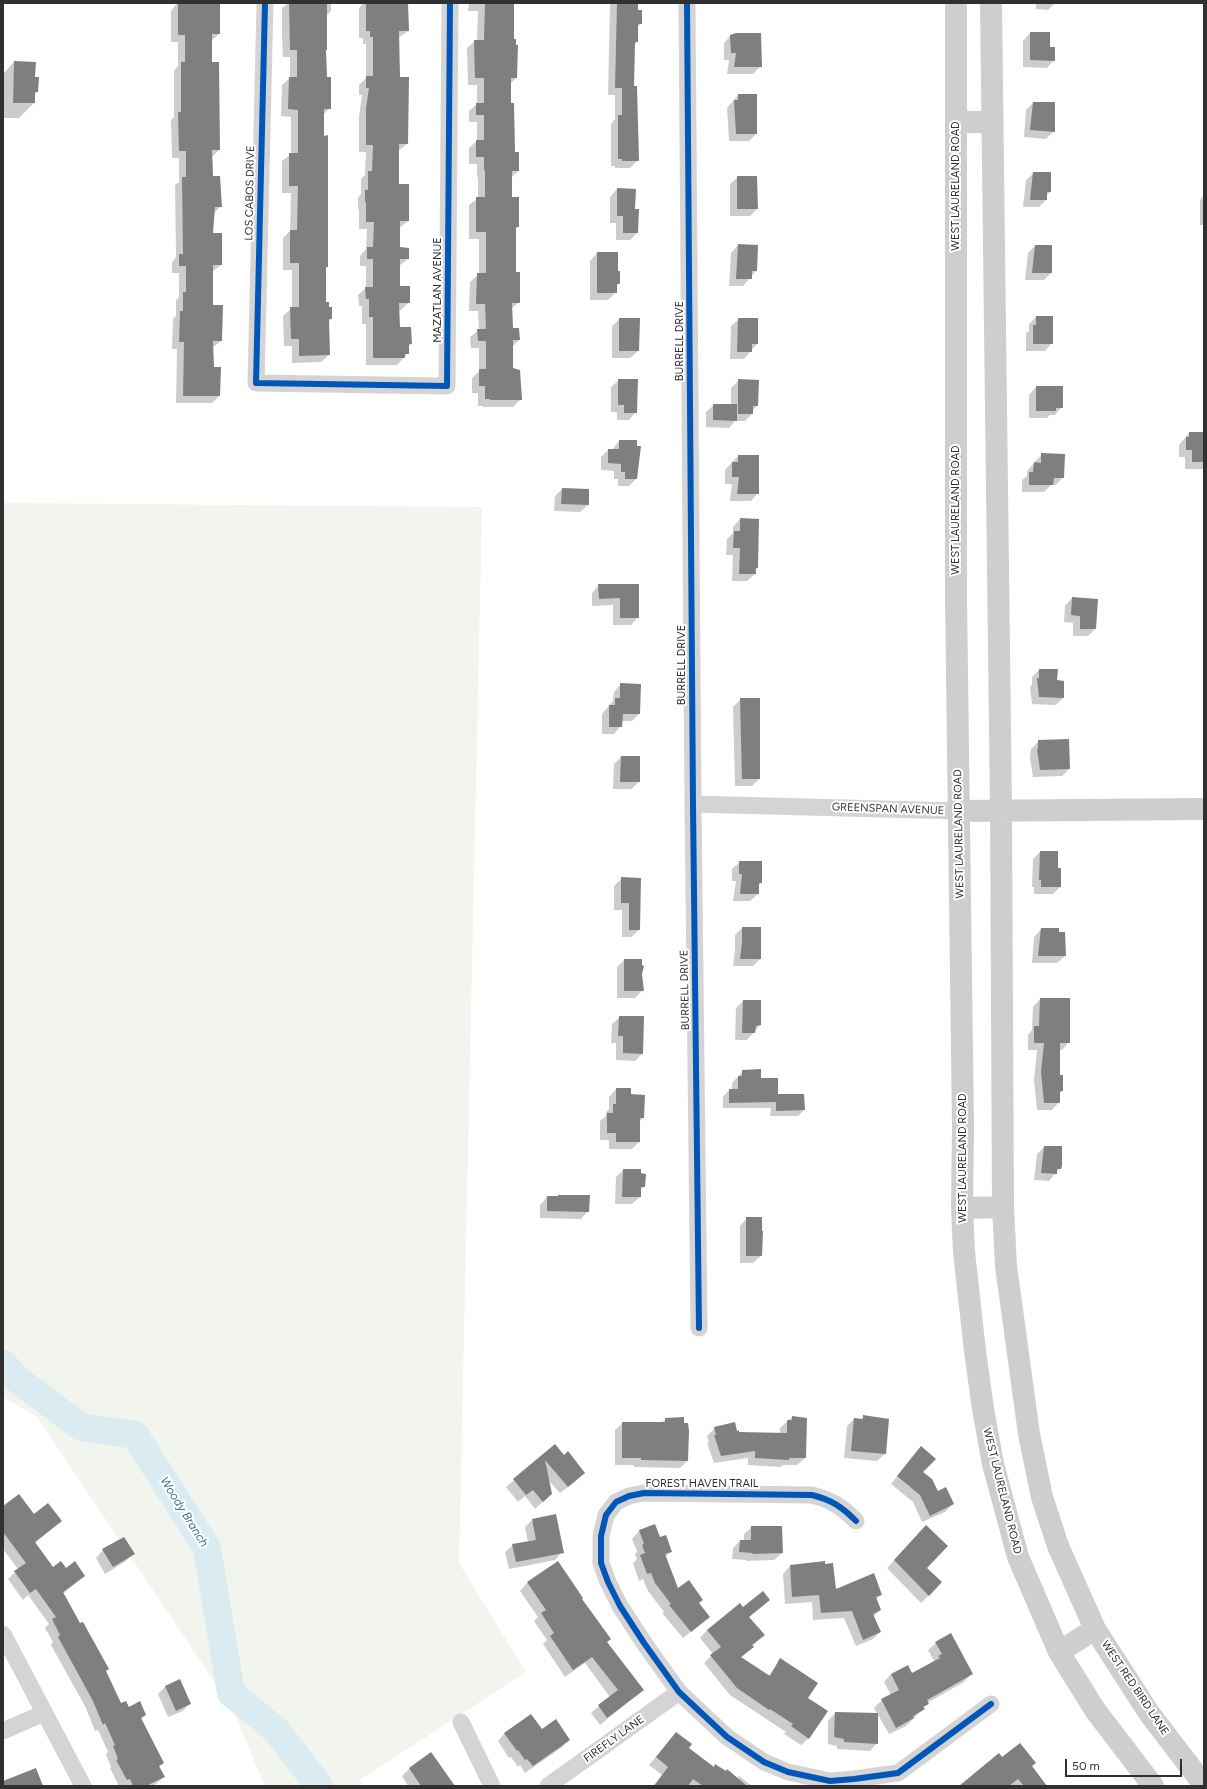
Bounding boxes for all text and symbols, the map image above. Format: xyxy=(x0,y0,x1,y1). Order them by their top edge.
street label: WEST LAURELAND ROAD xyxy=(949,121,963,251)
street label: LOS CABOS DRIVE xyxy=(243,145,257,241)
street label: MAZATLAN AVENUE xyxy=(431,237,445,343)
street label: BURRELL DRIVE xyxy=(673,301,687,381)
street label: WEST LAURELAND ROAD xyxy=(949,445,963,575)
street label: BURRELL DRIVE xyxy=(675,625,689,705)
street label: WEST LAURELAND ROAD xyxy=(951,769,967,899)
street label: GREENSPAN AVENUE xyxy=(832,800,944,818)
street label: BURRELL DRIVE xyxy=(678,950,692,1030)
street label: WEST LAURELAND ROAD xyxy=(956,1093,970,1223)
street label: WEST LAURELAND ROAD xyxy=(980,1427,1024,1555)
water label: Woody Branch xyxy=(157,1474,211,1550)
street label: FOREST HAVEN TRAIL xyxy=(645,1477,759,1491)
street label: WEST RED BIRD LANE xyxy=(1098,1638,1172,1738)
street label: FIREFLY LANE xyxy=(581,1713,647,1765)
scale bar xyxy=(1067,1751,1184,1777)
text: 50 m xyxy=(1072,1759,1100,1773)

